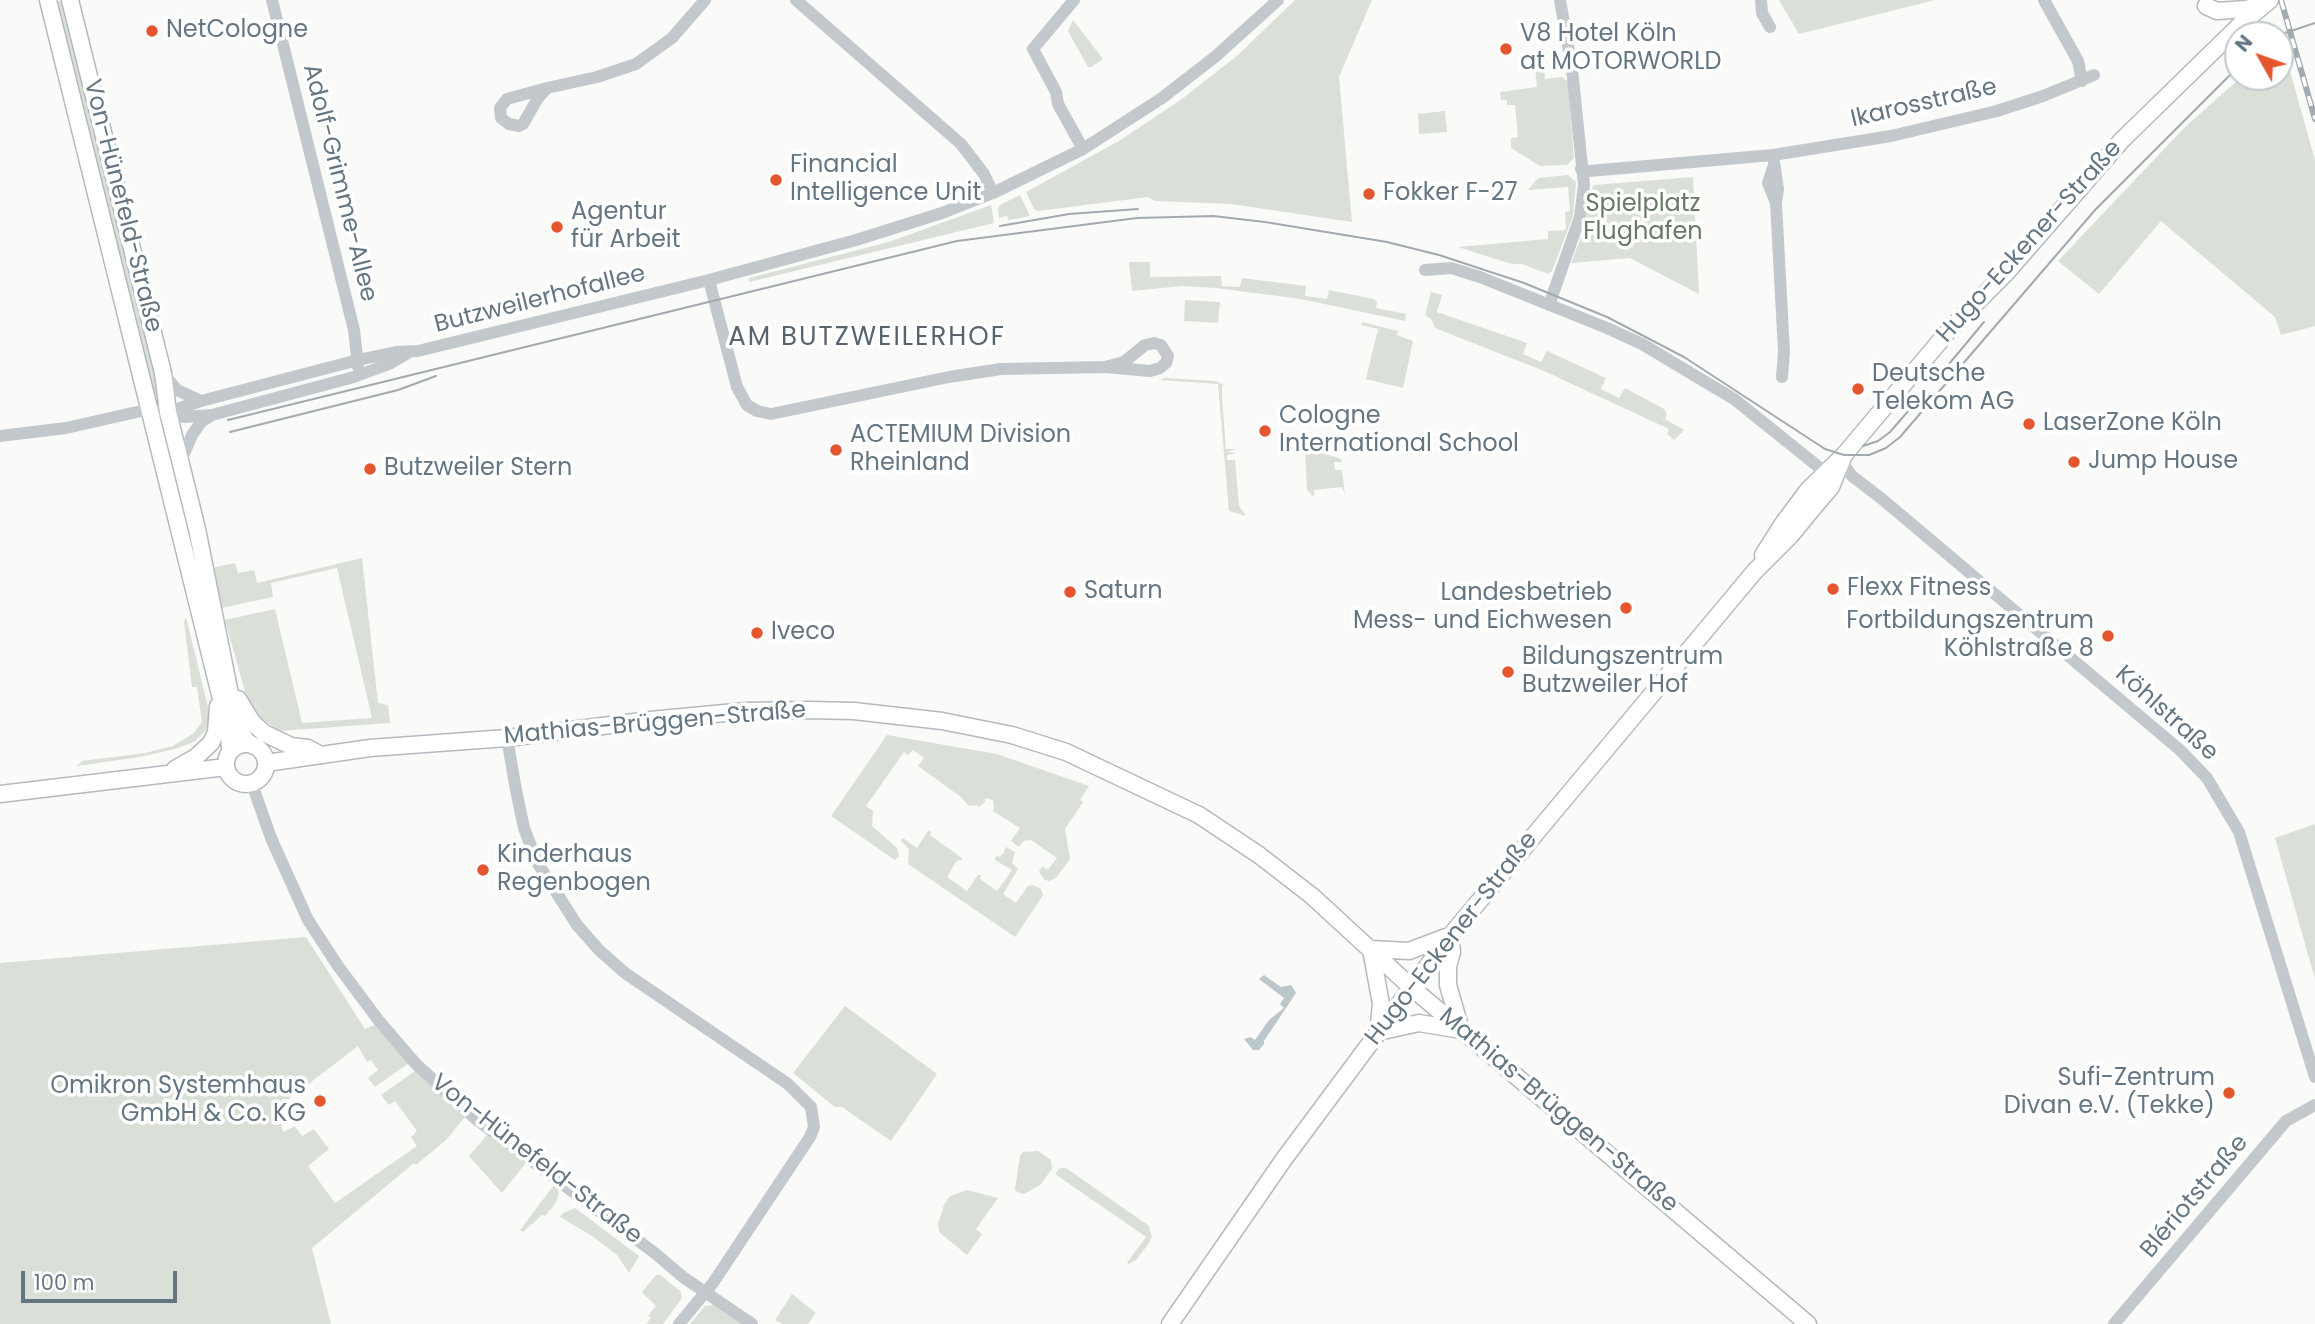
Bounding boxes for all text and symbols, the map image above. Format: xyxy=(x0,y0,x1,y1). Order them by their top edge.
place label: NetCologne xyxy=(166,17,308,45)
place label: V8 Hotel Köln at MOTORWORLD xyxy=(1520,21,1722,77)
north arrow xyxy=(2224,21,2294,91)
marker: NetCologne xyxy=(144,23,160,39)
text: N xyxy=(2229,29,2259,58)
marker: V8 Hotel Köln at MOTORWORLD xyxy=(1498,41,1514,57)
street label: Adolf-Grimme-Allee xyxy=(296,61,382,305)
street label: Ikarosstraße xyxy=(1848,73,2000,135)
street label: Von-Hünefeld-Straße xyxy=(77,77,167,335)
street label: Hugo-Eckener-Straße xyxy=(1931,135,2129,349)
place label: Financial Intelligence Unit xyxy=(790,152,981,208)
marker: Financial Intelligence Unit xyxy=(768,172,784,188)
place label: Fokker F-27 xyxy=(1383,180,1518,208)
marker: Fokker F-27 xyxy=(1361,186,1377,202)
park label: Spielplatz Flughafen xyxy=(1583,191,1703,247)
place label: Agentur für Arbeit xyxy=(571,199,680,255)
marker: Agentur für Arbeit xyxy=(549,219,565,235)
street label: Butzweilerhofallee xyxy=(432,260,648,340)
district label: AM BUTZWEILERHOF xyxy=(730,322,1004,354)
place label: Deutsche Telekom AG xyxy=(1872,361,2014,417)
marker: Deutsche Telekom AG xyxy=(1850,381,1866,397)
place label: Cologne International School xyxy=(1279,403,1519,459)
place label: LaserZone Köln xyxy=(2043,410,2222,438)
marker: LaserZone Köln xyxy=(2021,416,2037,432)
place label: ACTEMIUM Division Rheinland xyxy=(850,422,1071,478)
marker: Cologne International School xyxy=(1257,423,1273,439)
marker: ACTEMIUM Division Rheinland xyxy=(828,442,844,458)
place label: Jump House xyxy=(2088,448,2238,476)
marker: Jump House xyxy=(2066,454,2082,470)
place label: Butzweiler Stern xyxy=(384,455,572,483)
marker: Butzweiler Stern xyxy=(362,461,378,477)
place label: Flexx Fitness xyxy=(1847,575,1991,603)
place label: Saturn xyxy=(1084,578,1163,606)
place label: Landesbetrieb Mess- und Eichwesen xyxy=(1353,580,1612,636)
marker: Flexx Fitness xyxy=(1825,581,1841,597)
marker: Saturn xyxy=(1062,584,1078,600)
marker: Landesbetrieb Mess- und Eichwesen xyxy=(1618,600,1634,616)
place label: Fortbildungszentrum Köhlstraße 8 xyxy=(1846,608,2094,664)
place label: Iveco xyxy=(771,619,835,647)
marker: Iveco xyxy=(749,625,765,641)
marker: Fortbildungszentrum Köhlstraße 8 xyxy=(2100,628,2116,644)
place label: Bildungszentrum Butzweiler Hof xyxy=(1522,644,1723,700)
street label: Köhlstraße xyxy=(2109,660,2223,768)
marker: Bildungszentrum Butzweiler Hof xyxy=(1500,664,1516,680)
street label: Mathias-Brüggen-Straße xyxy=(503,696,807,752)
street label: Hugo-Eckener-Straße xyxy=(1360,827,1544,1051)
place label: Kinderhaus Regenbogen xyxy=(497,842,651,898)
marker: Kinderhaus Regenbogen xyxy=(475,862,491,878)
street label: Mathias-Brüggen-Straße xyxy=(1433,1003,1683,1219)
place label: Sufi-Zentrum Divan e.V. (Tekke) xyxy=(2004,1065,2215,1121)
street label: Von-Hünefeld-Straße xyxy=(425,1069,647,1251)
place label: Omikron Systemhaus GmbH & Co. KG xyxy=(50,1073,306,1129)
marker: Sufi-Zentrum Divan e.V. (Tekke) xyxy=(2221,1085,2237,1101)
marker: Omikron Systemhaus GmbH & Co. KG xyxy=(312,1093,328,1109)
street label: Blériotstraße xyxy=(2135,1129,2255,1265)
scale bar xyxy=(24,1258,180,1302)
text: 100 m xyxy=(34,1268,94,1297)

